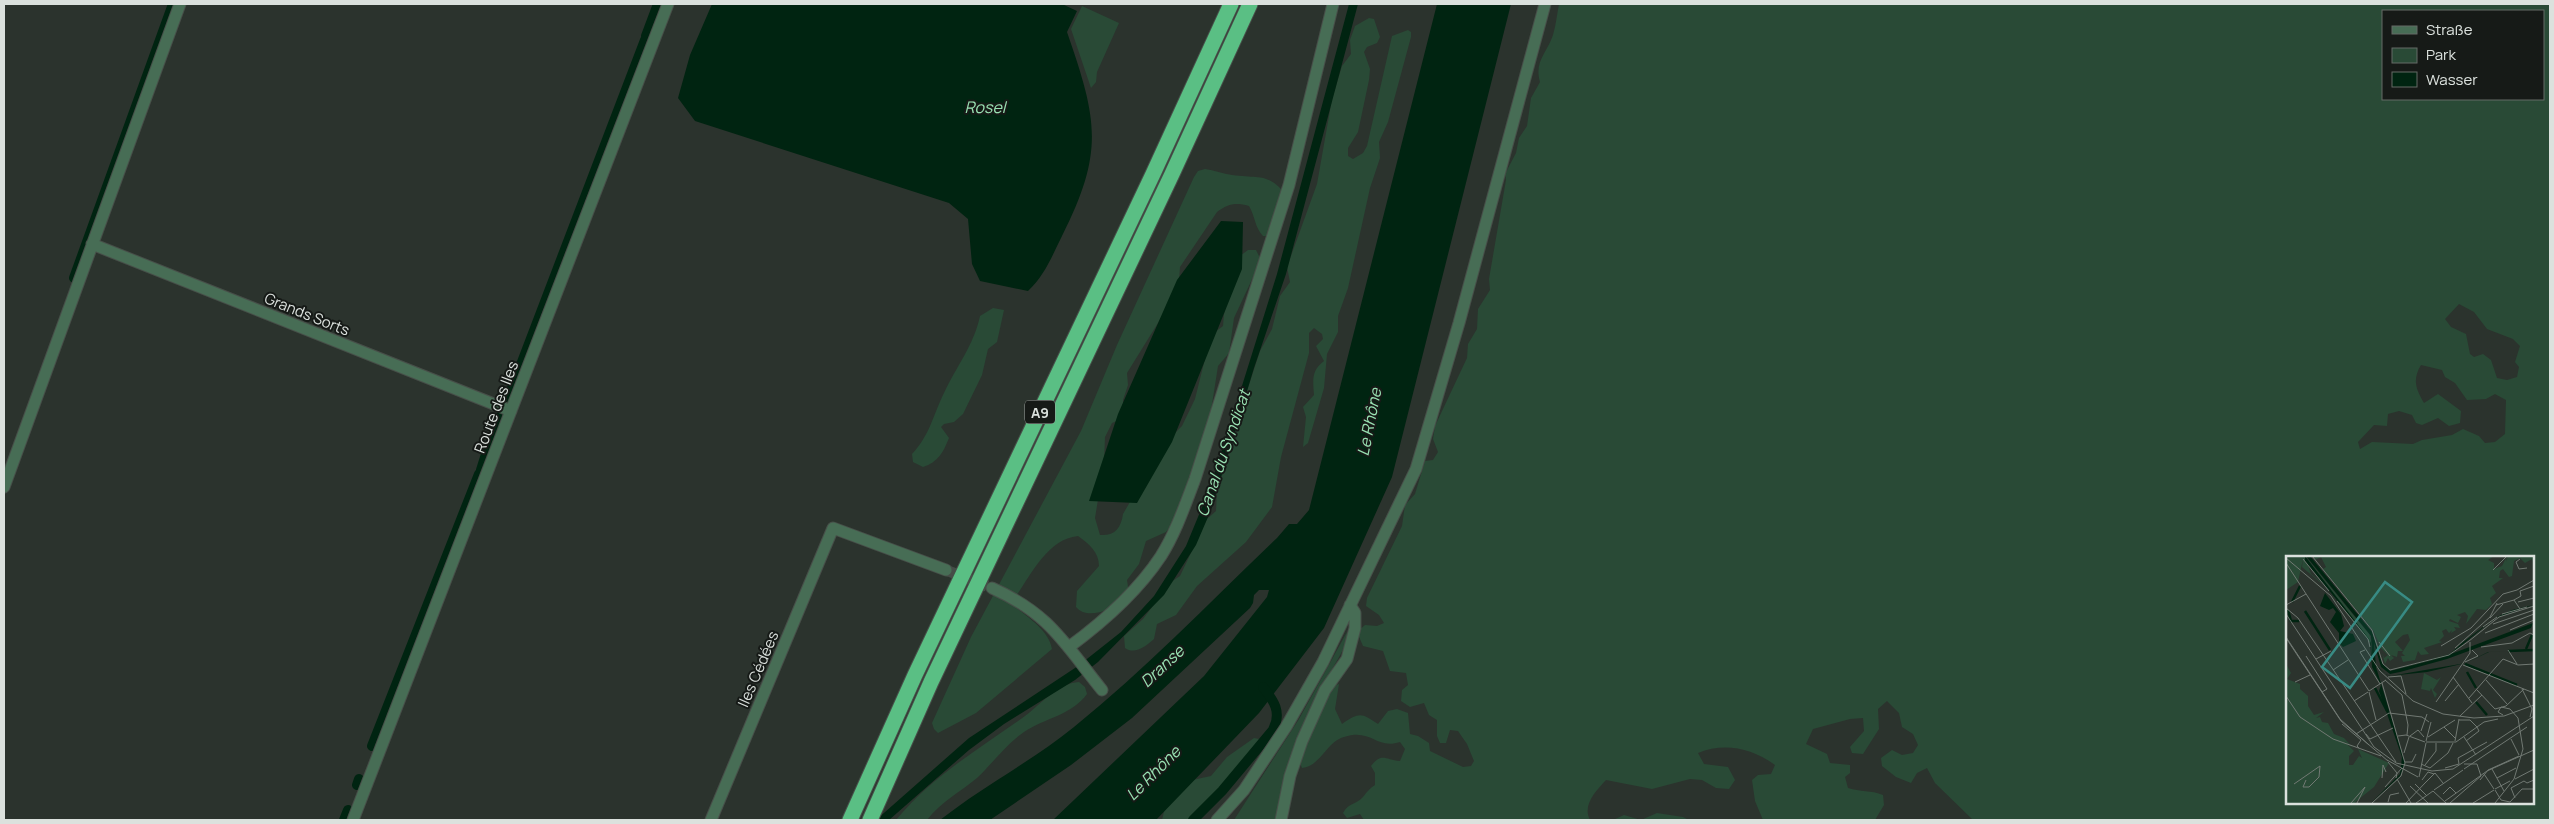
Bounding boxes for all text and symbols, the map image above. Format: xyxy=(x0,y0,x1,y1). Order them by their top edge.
legend xyxy=(2382,10,2544,100)
text: Straße xyxy=(2426,19,2473,40)
text: Park xyxy=(2426,44,2456,65)
text: Wasser xyxy=(2426,69,2478,90)
water label: Rosel xyxy=(965,96,1008,118)
street label: Grands Sorts xyxy=(261,287,353,341)
street label: Route des Iles xyxy=(469,358,523,456)
water label: Canal du Syndicat xyxy=(1191,385,1256,519)
water label: Le Rhône xyxy=(1352,385,1387,458)
road number: A9 xyxy=(1025,401,1055,424)
inset map xyxy=(2286,556,2534,804)
street label: Iles Cédées xyxy=(733,628,783,710)
water label: Dranse xyxy=(1135,639,1190,692)
water label: Le Rhône xyxy=(1121,740,1186,805)

